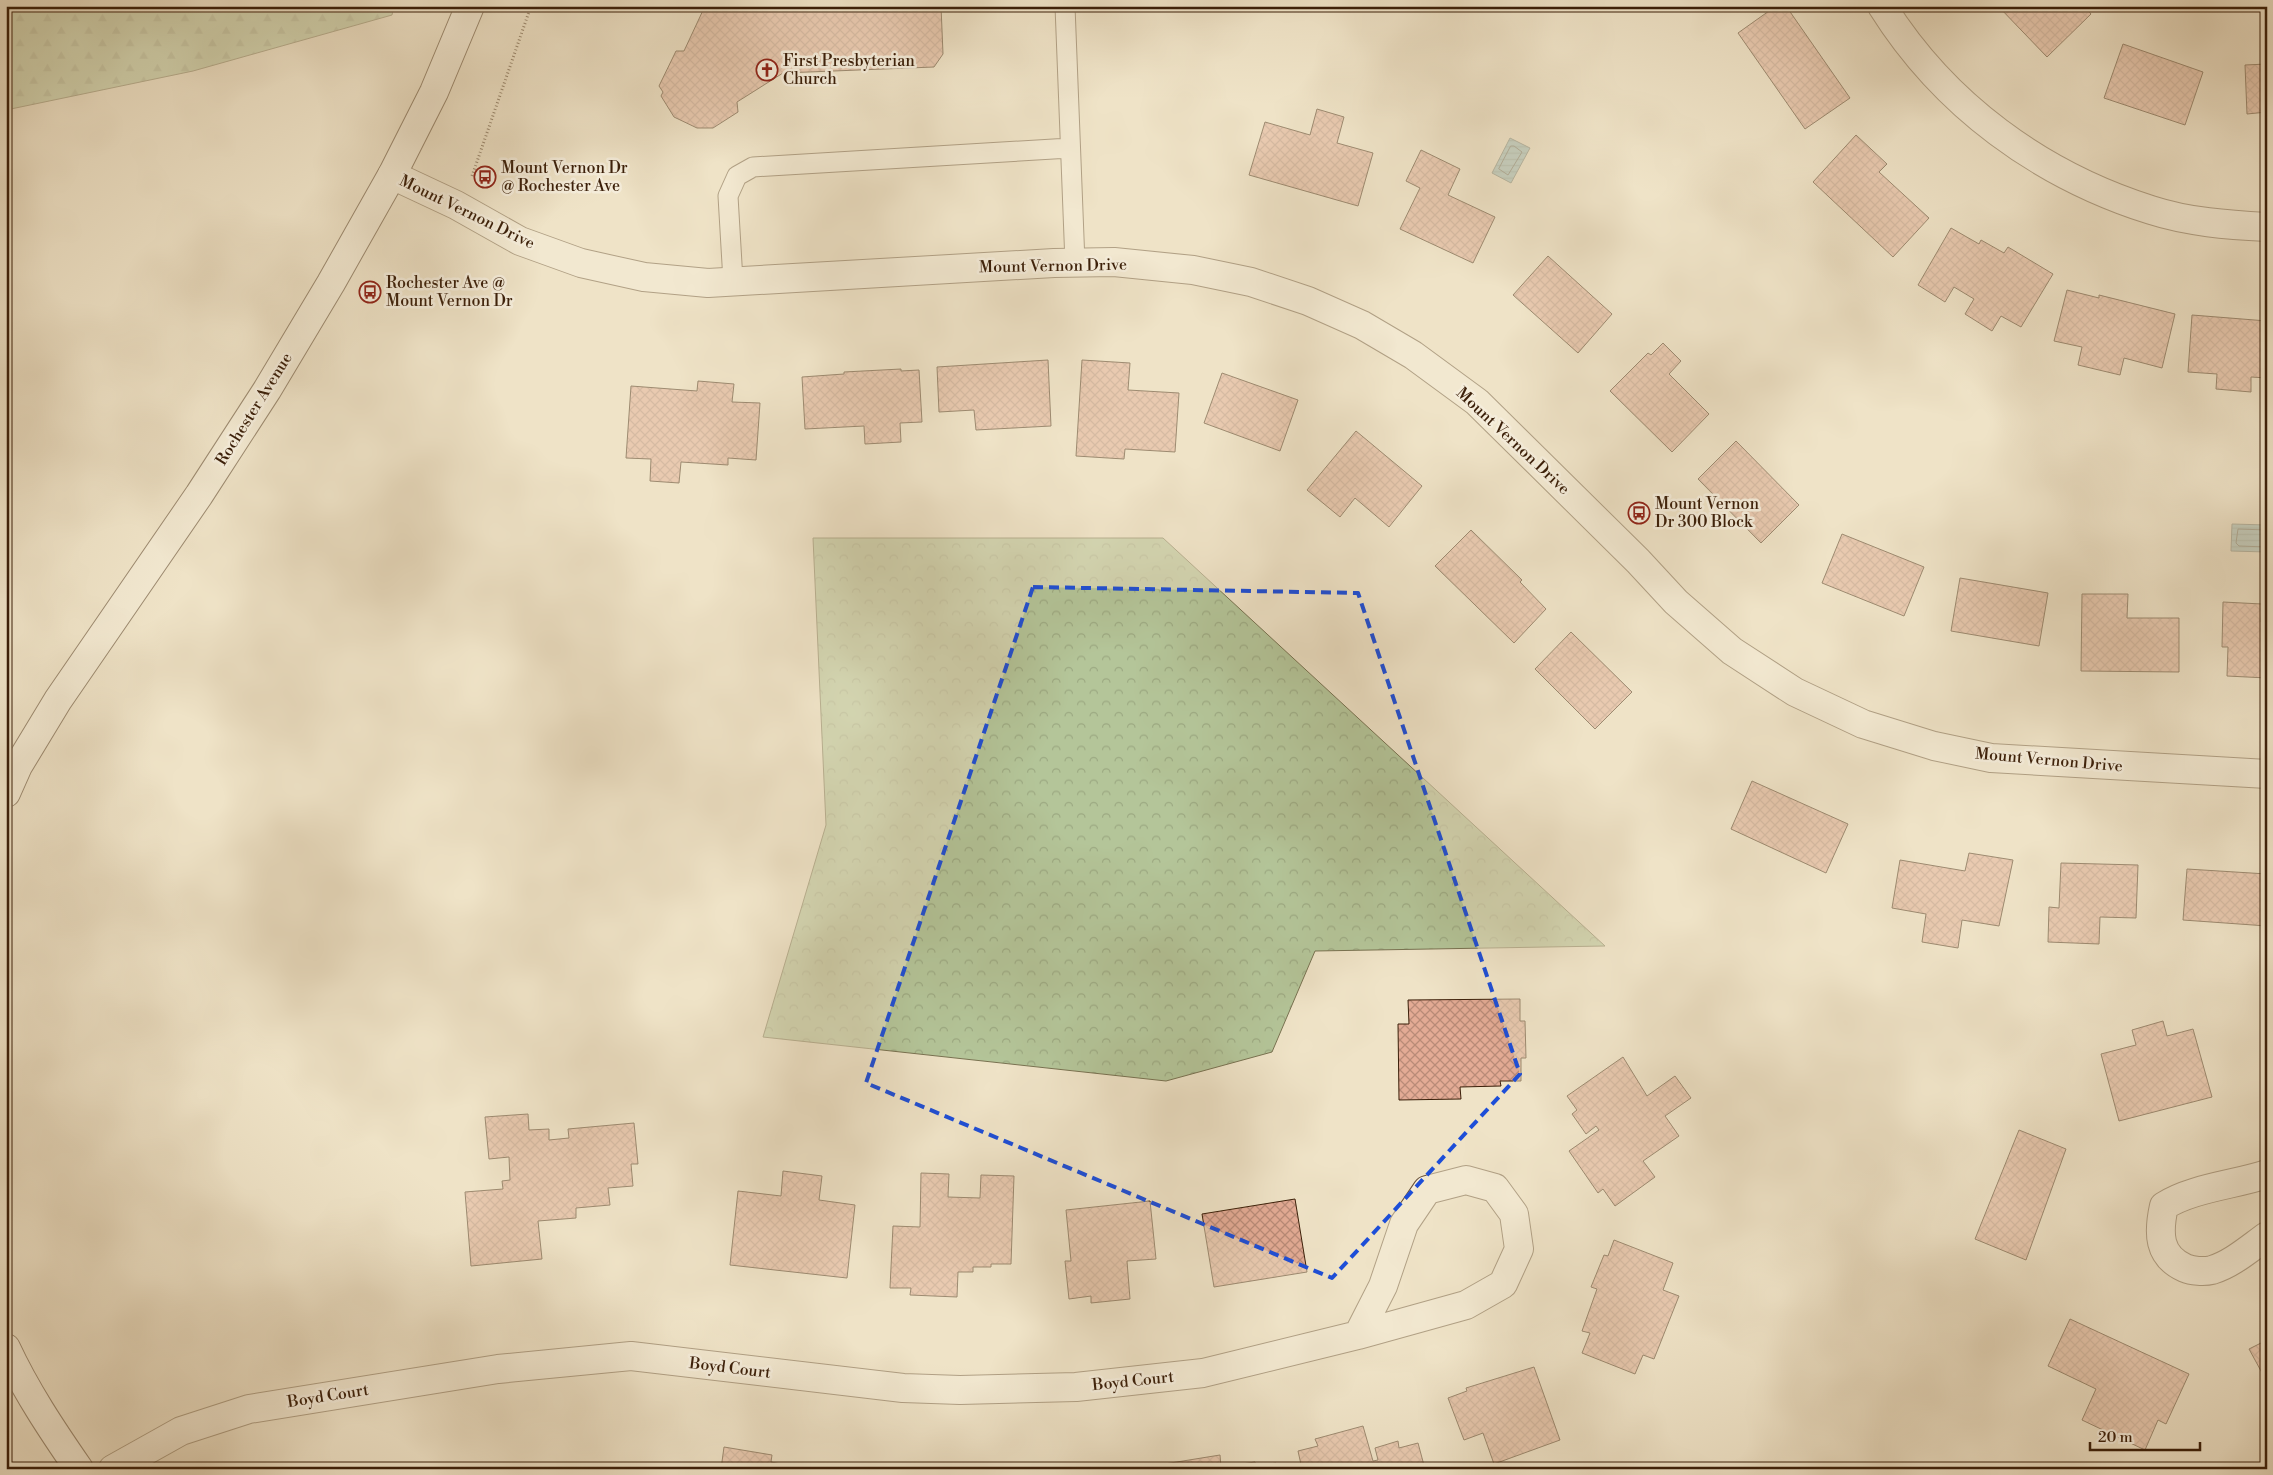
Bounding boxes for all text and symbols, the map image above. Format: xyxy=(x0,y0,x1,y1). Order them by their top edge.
place label: First Presbyterian Church xyxy=(783,51,915,89)
church icon: First Presbyterian Church xyxy=(755,58,779,82)
place label: Mount Vernon Dr @ Rochester Ave xyxy=(501,158,628,196)
bus stop icon: Mount Vernon Dr @ Rochester Ave xyxy=(473,165,497,189)
street label: Mount Vernon Drive xyxy=(396,171,538,253)
street label: Mount Vernon Drive xyxy=(979,255,1127,277)
place label: Rochester Ave @ Mount Vernon Dr xyxy=(386,273,513,311)
bus stop icon: Rochester Ave @ Mount Vernon Dr xyxy=(358,280,382,304)
street label: Rochester Avenue xyxy=(211,349,297,469)
street label: Mount Vernon Drive xyxy=(1452,383,1574,499)
place label: Mount Vernon Dr 300 Block xyxy=(1655,494,1760,532)
bus stop icon: Mount Vernon Dr 300 Block xyxy=(1627,501,1651,525)
street label: Mount Vernon Drive xyxy=(1974,744,2124,776)
street label: Boyd Court xyxy=(687,1353,772,1383)
street label: Boyd Court xyxy=(1090,1367,1175,1395)
street label: Boyd Court xyxy=(285,1380,370,1412)
scale bar xyxy=(2090,1420,2200,1452)
text: 20 m xyxy=(2098,1428,2133,1447)

